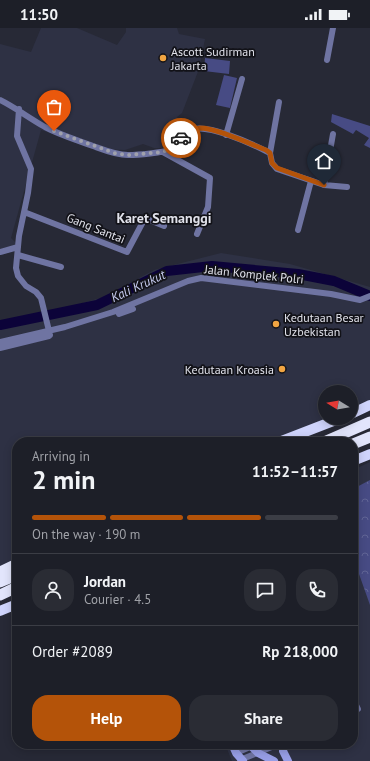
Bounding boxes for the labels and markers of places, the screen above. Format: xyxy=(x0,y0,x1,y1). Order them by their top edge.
place label: Ascott Sudirman Jakarta xyxy=(170,44,255,73)
marker: Ascott Sudirman Jakarta xyxy=(158,53,168,63)
pin xyxy=(37,90,71,131)
pin xyxy=(307,144,341,185)
place label: Kedutaan Besar Uzbekistan xyxy=(284,310,364,339)
marker: Kedutaan Besar Uzbekistan xyxy=(271,319,281,329)
place label: Kedutaan Kroasia xyxy=(185,362,274,377)
marker: Kedutaan Kroasia xyxy=(277,364,287,374)

